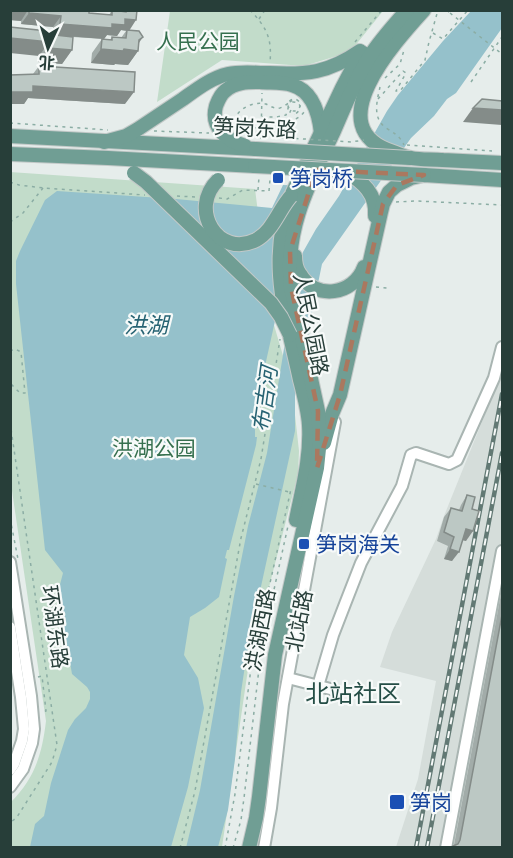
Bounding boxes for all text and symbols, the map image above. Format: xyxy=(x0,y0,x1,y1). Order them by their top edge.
north arrow xyxy=(18,18,78,78)
park label: 人民公园 xyxy=(156,30,240,53)
text: 北 xyxy=(38,53,56,72)
street label: 笋岗东路 xyxy=(212,114,298,142)
place label: 笋岗桥 xyxy=(290,167,353,190)
marker: 笋岗桥 xyxy=(271,171,285,185)
street label: 人民公园路 xyxy=(290,270,332,378)
water label: 洪湖 xyxy=(124,313,171,338)
water label: 布吉河 xyxy=(248,361,283,433)
park label: 洪湖公园 xyxy=(112,437,196,460)
place label: 笋岗海关 xyxy=(316,533,400,556)
marker: 笋岗海关 xyxy=(297,537,311,551)
street label: 环湖东路 xyxy=(38,584,72,670)
street label: 洪湖西路 xyxy=(241,587,279,673)
street label: 北站路 xyxy=(282,588,316,654)
district label: 北站社区 xyxy=(305,680,401,707)
place label: 笋岗 xyxy=(410,791,452,814)
marker: 笋岗 xyxy=(388,793,406,811)

